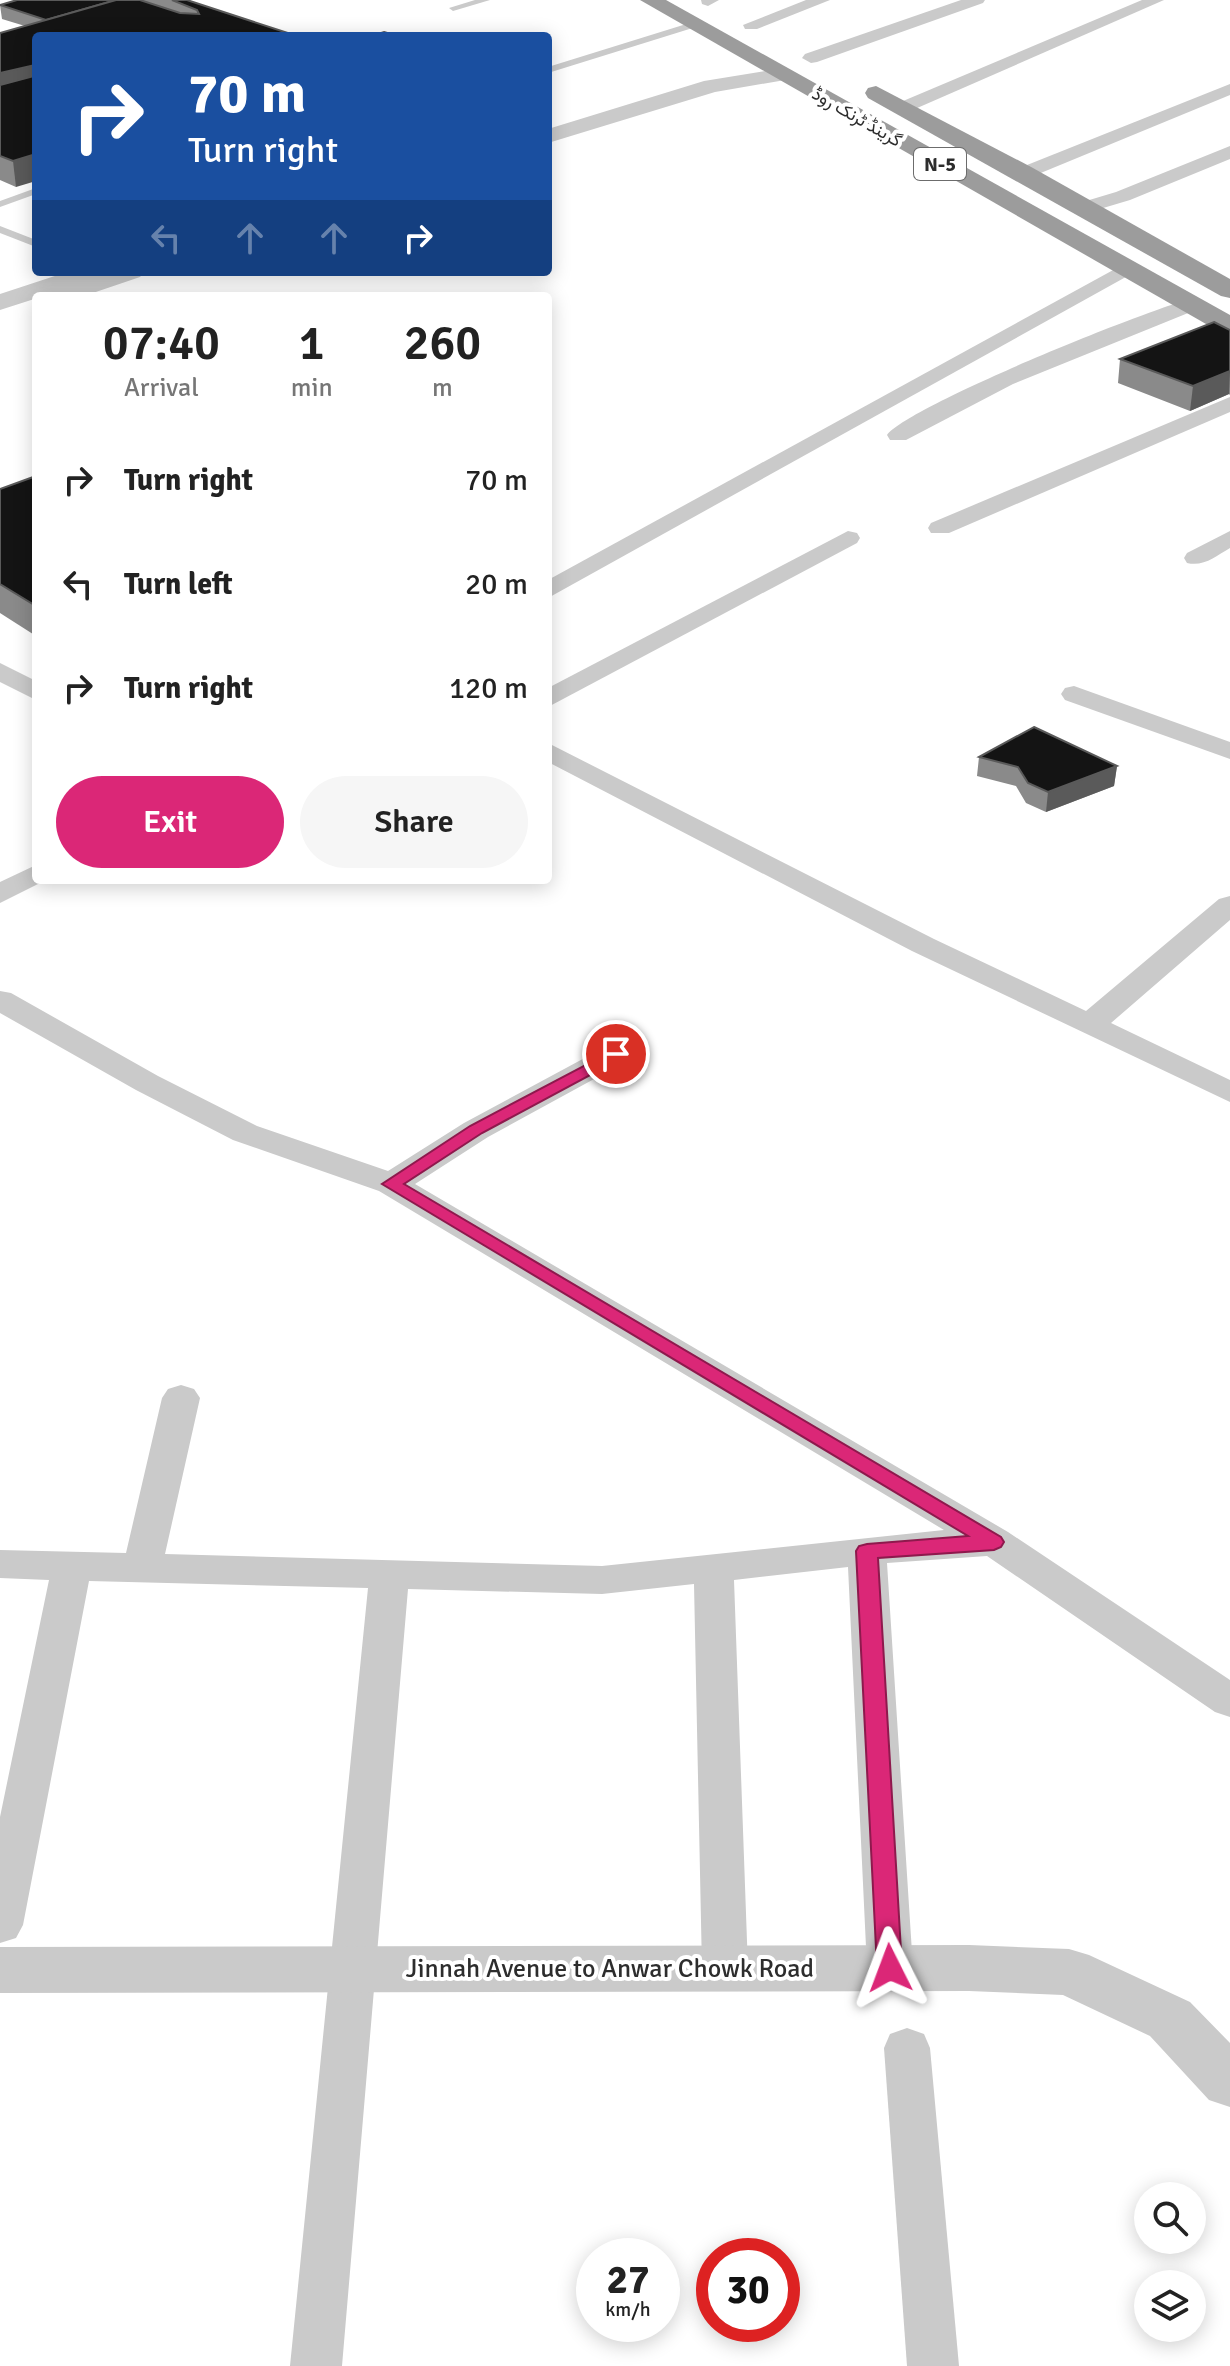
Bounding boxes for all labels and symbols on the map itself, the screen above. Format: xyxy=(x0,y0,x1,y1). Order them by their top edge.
street label: گرینڈ ٹرنک روڈ xyxy=(808,83,906,151)
road number: N-5 xyxy=(914,148,966,180)
pin xyxy=(582,1020,650,1088)
position arrow xyxy=(848,1926,932,2010)
street label: Jinnah Avenue to Anwar Chowk Road xyxy=(406,1953,814,1985)
speed limit sign: 30 xyxy=(696,2238,800,2342)

